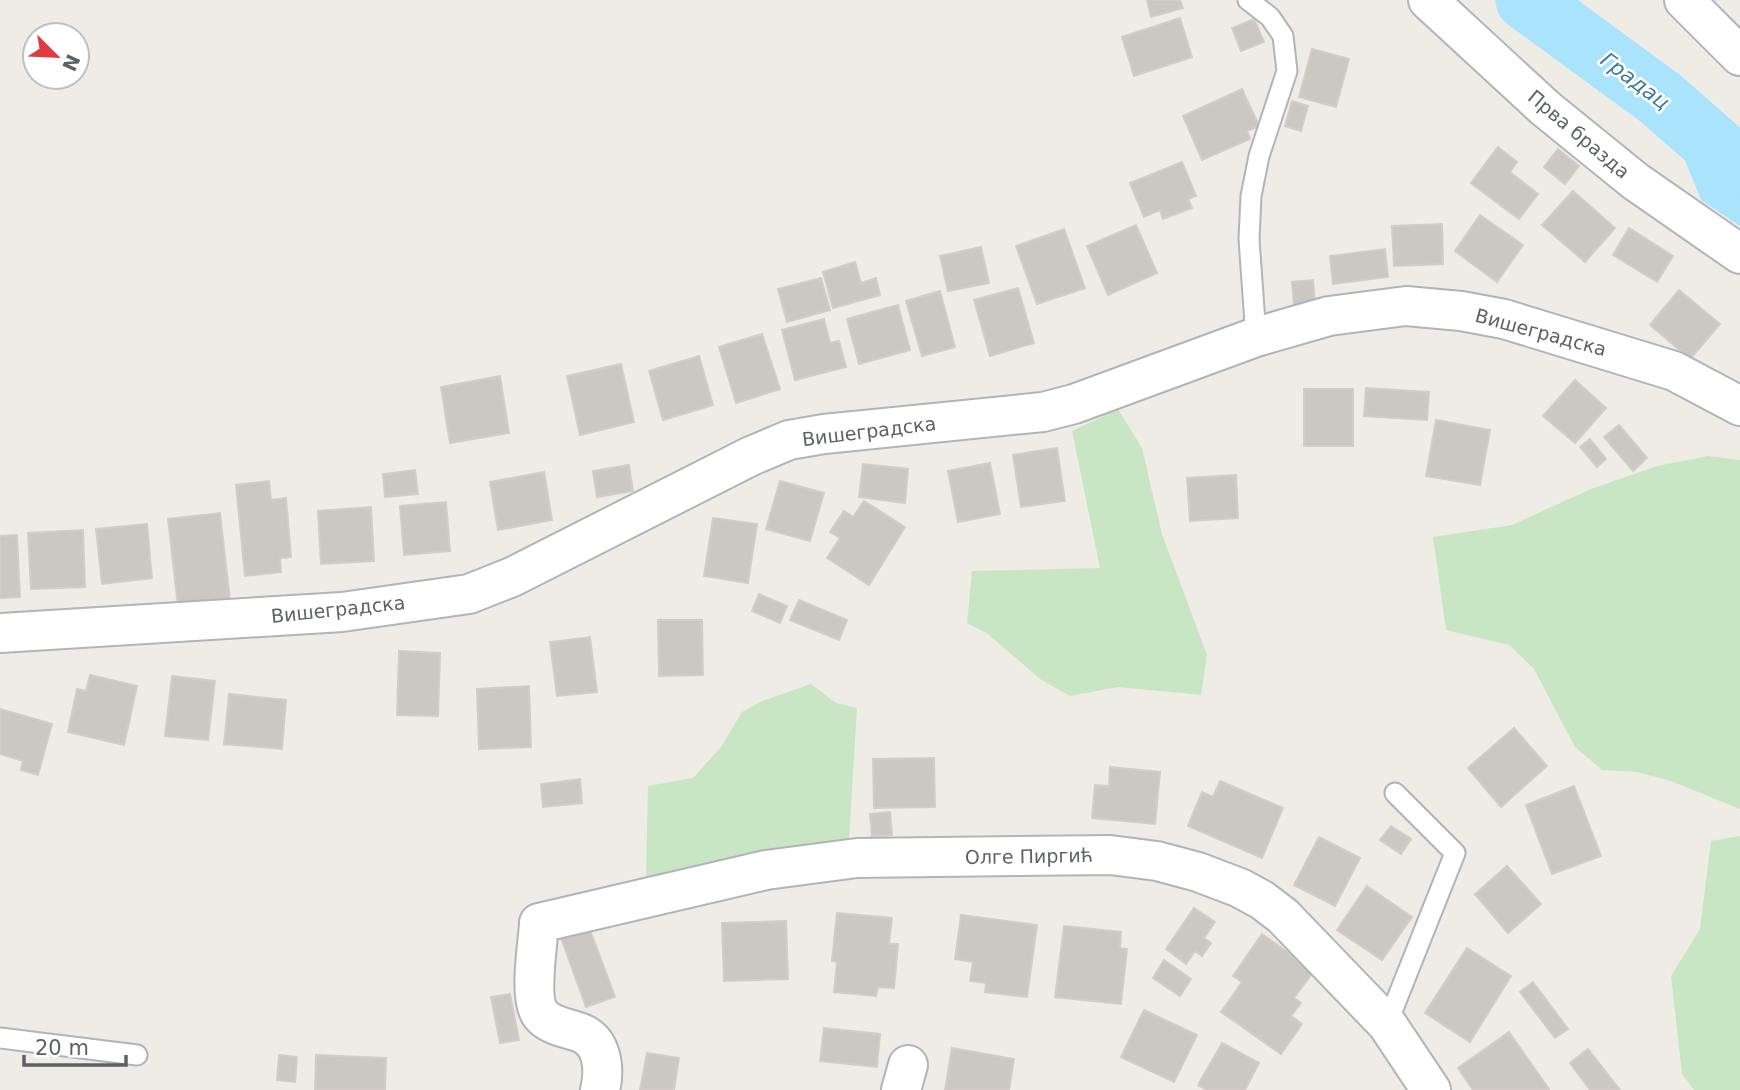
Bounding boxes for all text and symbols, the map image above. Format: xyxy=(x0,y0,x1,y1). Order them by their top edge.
north arrow xyxy=(21,21,91,91)
water label: Градац xyxy=(1596,47,1674,115)
text: N xyxy=(58,51,85,75)
street label: Прва бразда xyxy=(1524,85,1634,183)
street label: Вишеградска xyxy=(1473,304,1609,360)
street label: Вишеградска xyxy=(801,412,937,450)
street label: Вишеградска xyxy=(270,591,406,627)
street label: Олге Пиргић xyxy=(965,844,1093,868)
scale bar xyxy=(24,1024,126,1068)
text: 20 m xyxy=(35,1036,89,1060)

